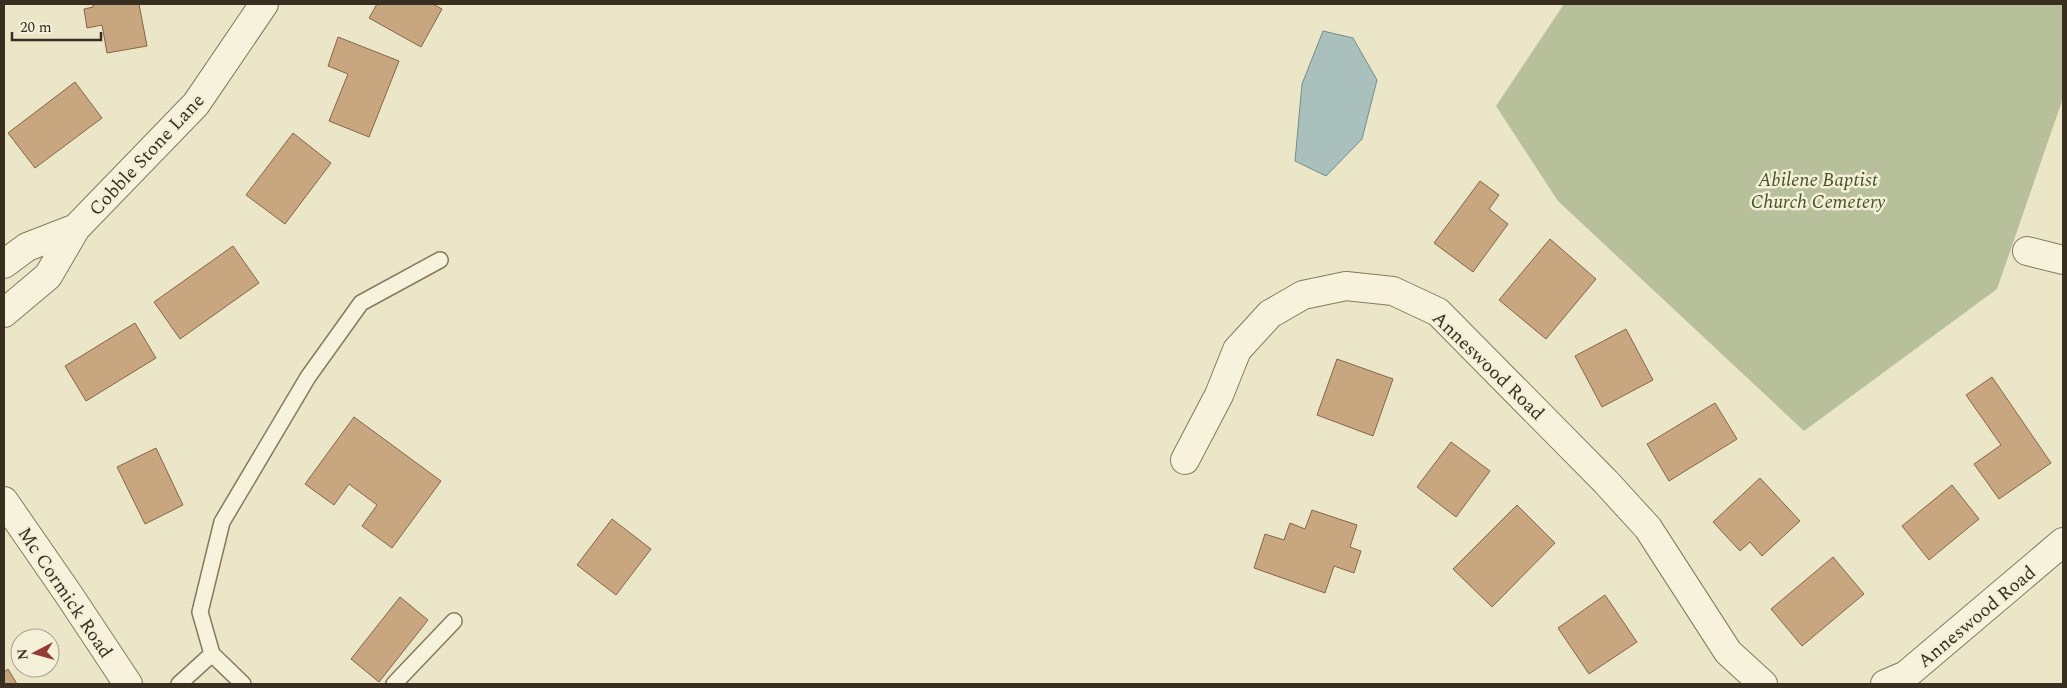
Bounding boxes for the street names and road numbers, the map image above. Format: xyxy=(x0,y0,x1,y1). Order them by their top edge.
street label: Cobble Stone Lane xyxy=(82,87,212,223)
street label: Anneswood Road xyxy=(1425,305,1551,428)
street label: Mc Cormick Road xyxy=(10,521,120,664)
street label: Anneswood Road xyxy=(1911,559,2043,676)

